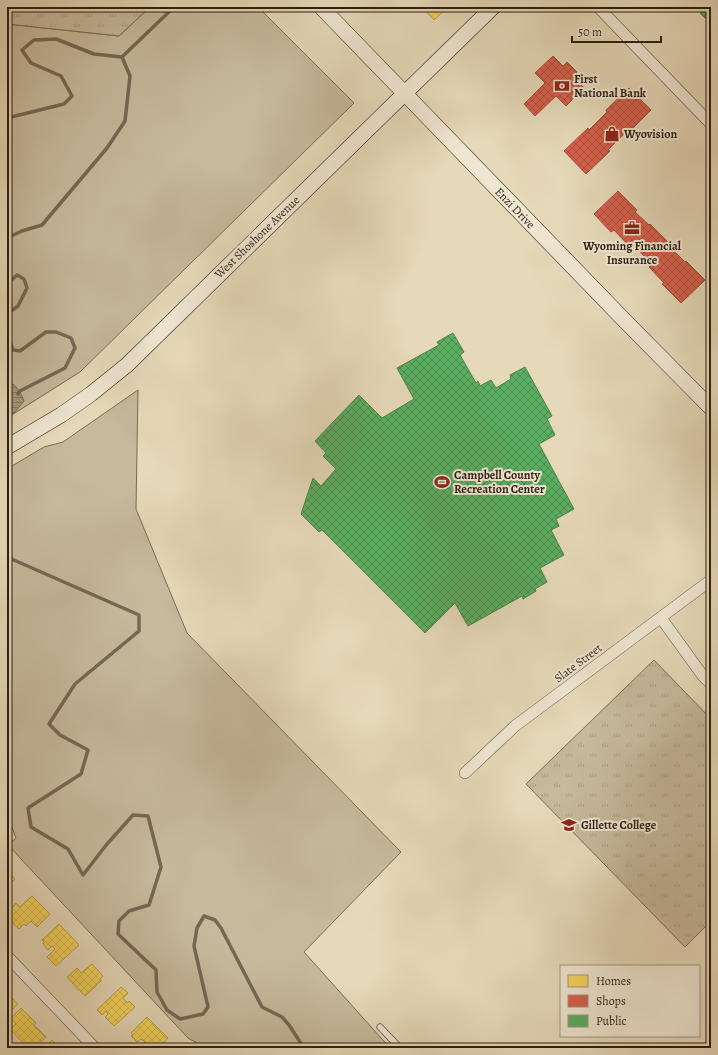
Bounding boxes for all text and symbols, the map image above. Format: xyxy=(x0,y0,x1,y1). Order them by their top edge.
scale bar xyxy=(572,18,661,44)
text: 50 m xyxy=(578,24,602,40)
place label: First National Bank xyxy=(574,71,647,101)
bank icon: First National Bank xyxy=(553,77,571,95)
shop icon: Wyovision xyxy=(603,125,621,143)
place label: Wyovision xyxy=(623,126,677,142)
street label: Enzi Drive xyxy=(491,184,539,232)
street label: West Shoshone Avenue xyxy=(210,192,303,283)
office icon: Wyoming Financial Insurance xyxy=(623,219,641,237)
place label: Wyoming Financial Insurance xyxy=(582,238,682,268)
place label: Campbell County Recreation Center xyxy=(454,467,545,497)
sports icon: Campbell County Recreation Center xyxy=(433,473,451,491)
street label: Slate Street xyxy=(551,640,605,686)
school or university icon: Gillette College xyxy=(560,816,578,834)
place label: Gillette College xyxy=(581,817,657,833)
legend xyxy=(560,965,700,1037)
text: Homes xyxy=(596,973,631,989)
text: Shops xyxy=(596,993,626,1009)
text: Public xyxy=(596,1013,627,1029)

